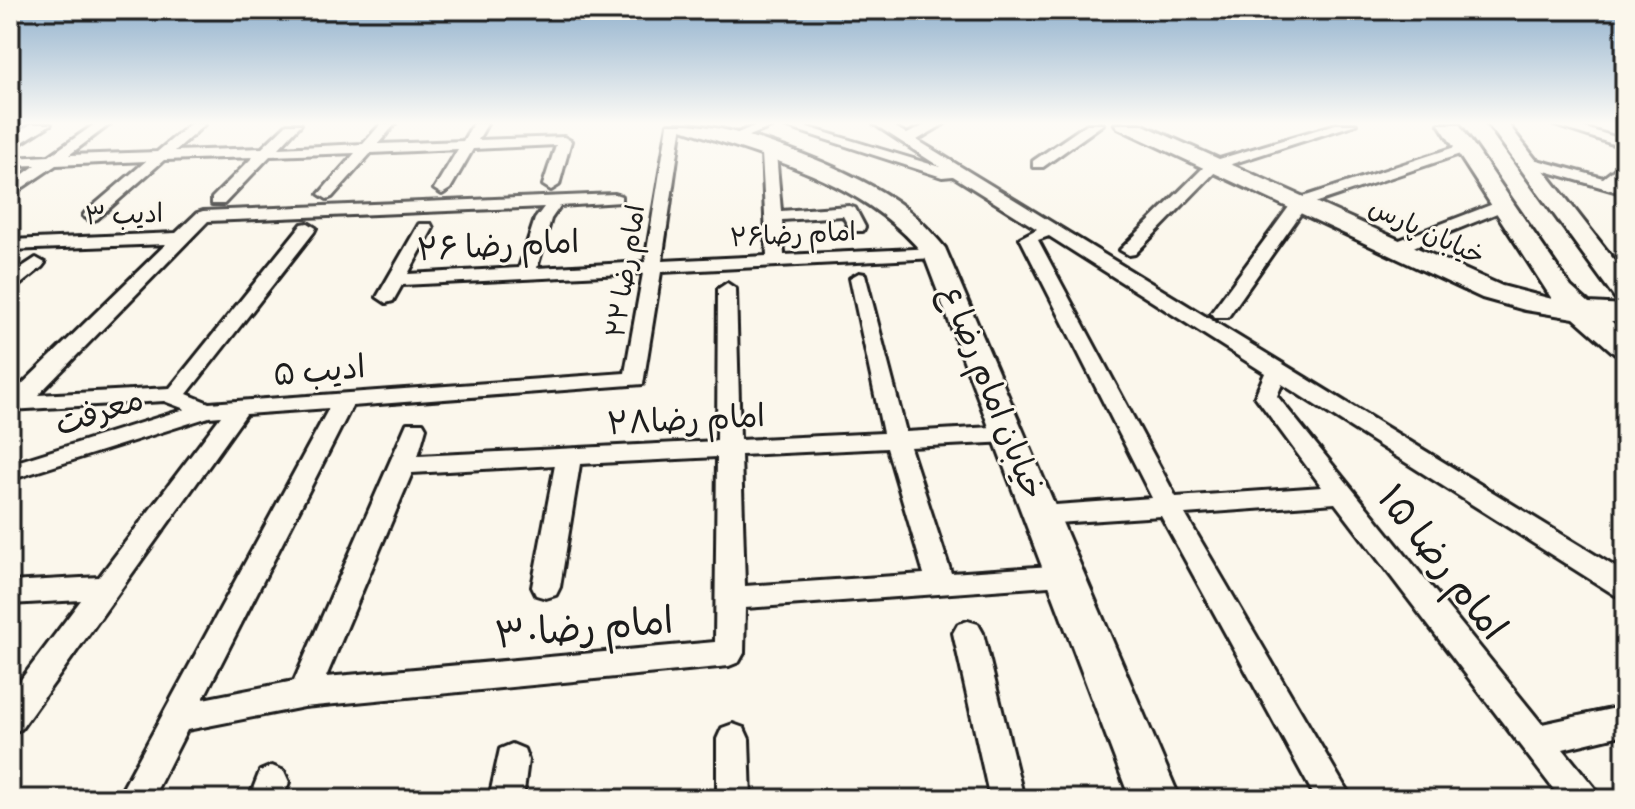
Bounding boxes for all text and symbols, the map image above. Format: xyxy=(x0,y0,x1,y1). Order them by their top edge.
street label: خیابان پارس xyxy=(1361,191,1490,277)
street label: ادیب ۳ xyxy=(84,198,164,237)
street label: امام رضا ۲۲ xyxy=(600,203,657,341)
street label: امام رضا۲۶ xyxy=(729,216,857,259)
street label: امام رضا ۲۶ xyxy=(416,223,581,277)
street label: خیابان امام رضا ع xyxy=(924,280,1052,508)
street label: ادیب ۵ xyxy=(271,348,367,402)
street label: معرفت xyxy=(50,380,151,452)
street label: امام رضا۲۸ xyxy=(606,397,767,451)
street label: ۱۵ امام رضا xyxy=(1360,476,1517,655)
street label: امام رضا۳۰ xyxy=(493,597,676,668)

